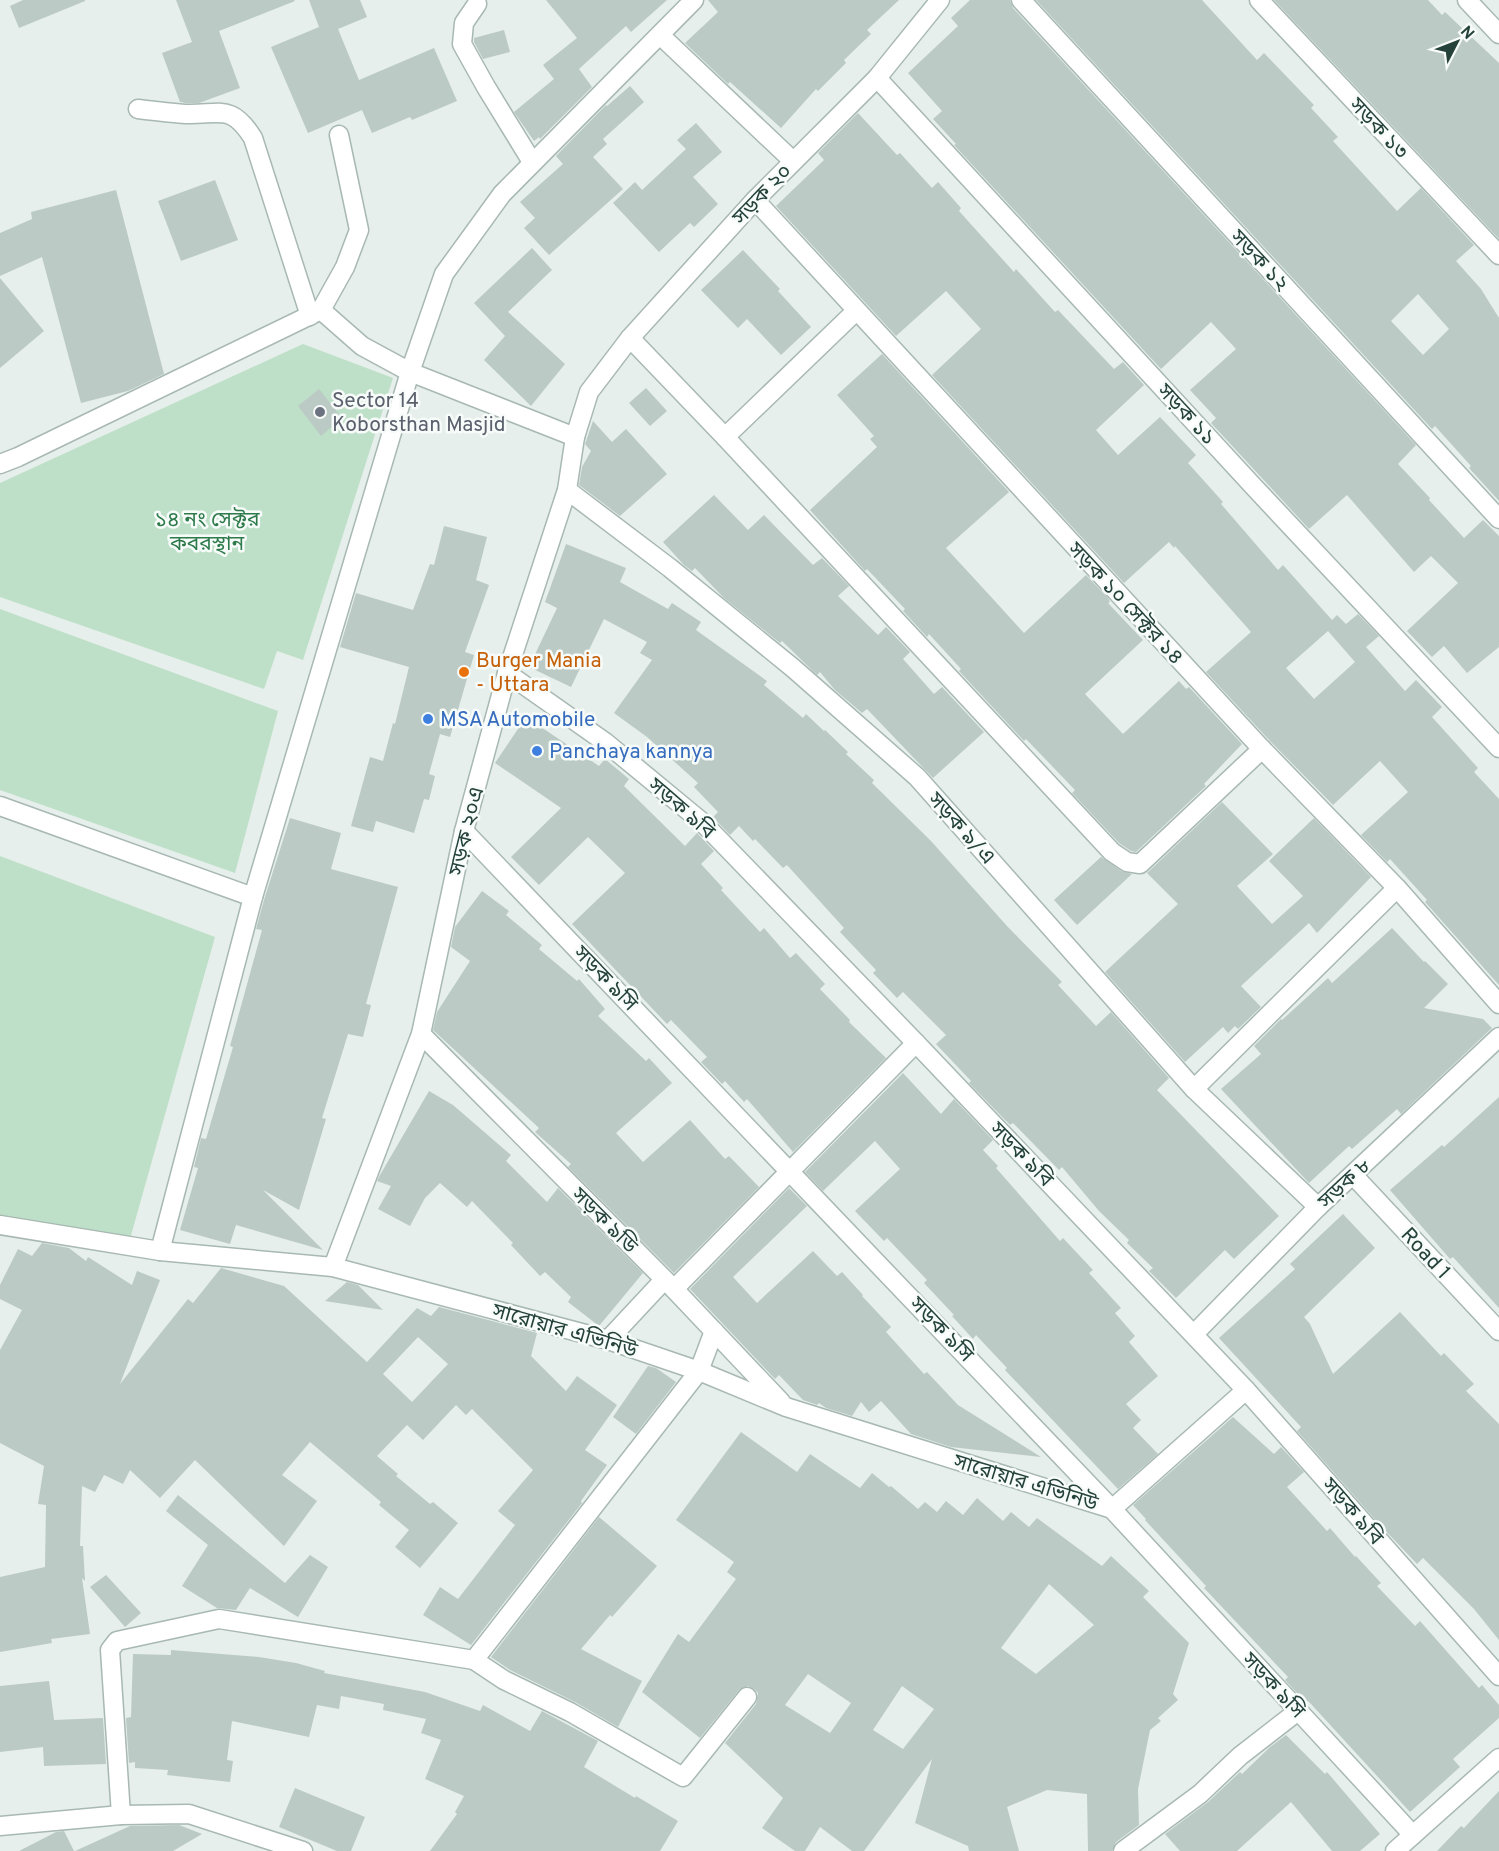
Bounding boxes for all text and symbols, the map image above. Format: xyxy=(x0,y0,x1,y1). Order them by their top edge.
north arrow xyxy=(1427,12,1487,72)
text: N xyxy=(1455,22,1478,44)
street label: সড়ক ১৩ xyxy=(1342,92,1413,166)
street label: সড়ক ২০ xyxy=(727,159,799,232)
street label: সড়ক ১২ xyxy=(1223,224,1295,298)
street label: সড়ক ১১ xyxy=(1150,378,1221,452)
place label: Sector 14 Koborsthan Masjid xyxy=(332,388,506,439)
marker: Sector 14 Koborsthan Masjid xyxy=(313,405,327,419)
park label: ১৪ নং সেক্টর কবরস্থান xyxy=(154,507,260,558)
street label: সড়ক ১০ সেক্টর ১৪ xyxy=(1060,536,1189,671)
place label: Burger Mania - Uttara xyxy=(476,648,602,699)
marker: Burger Mania - Uttara xyxy=(457,665,471,679)
place label: MSA Automobile xyxy=(440,707,595,734)
marker: MSA Automobile xyxy=(421,712,435,726)
place label: Panchaya kannya xyxy=(549,739,713,766)
marker: Panchaya kannya xyxy=(530,744,544,758)
street label: সড়ক ৯বি xyxy=(641,772,721,846)
street label: সড়ক ২০এ xyxy=(443,784,491,879)
street label: সড়ক ৯/এ xyxy=(921,787,1000,871)
street label: সড়ক ৯সি xyxy=(566,940,643,1018)
street label: সড়ক ৯বি xyxy=(983,1116,1059,1194)
street label: সড়ক ৮ xyxy=(1312,1153,1377,1216)
street label: সড়ক ৯ডি xyxy=(564,1182,644,1261)
street label: Road 1 xyxy=(1394,1222,1456,1286)
street label: সড়ক ৯সি xyxy=(902,1291,979,1369)
street label: সারোয়ার এভিনিউ xyxy=(488,1298,641,1365)
street label: সারোয়ার এভিনিউ xyxy=(949,1448,1102,1518)
street label: সড়ক ৯বি xyxy=(1315,1472,1389,1552)
street label: সড়ক ৯সি xyxy=(1235,1646,1311,1726)

